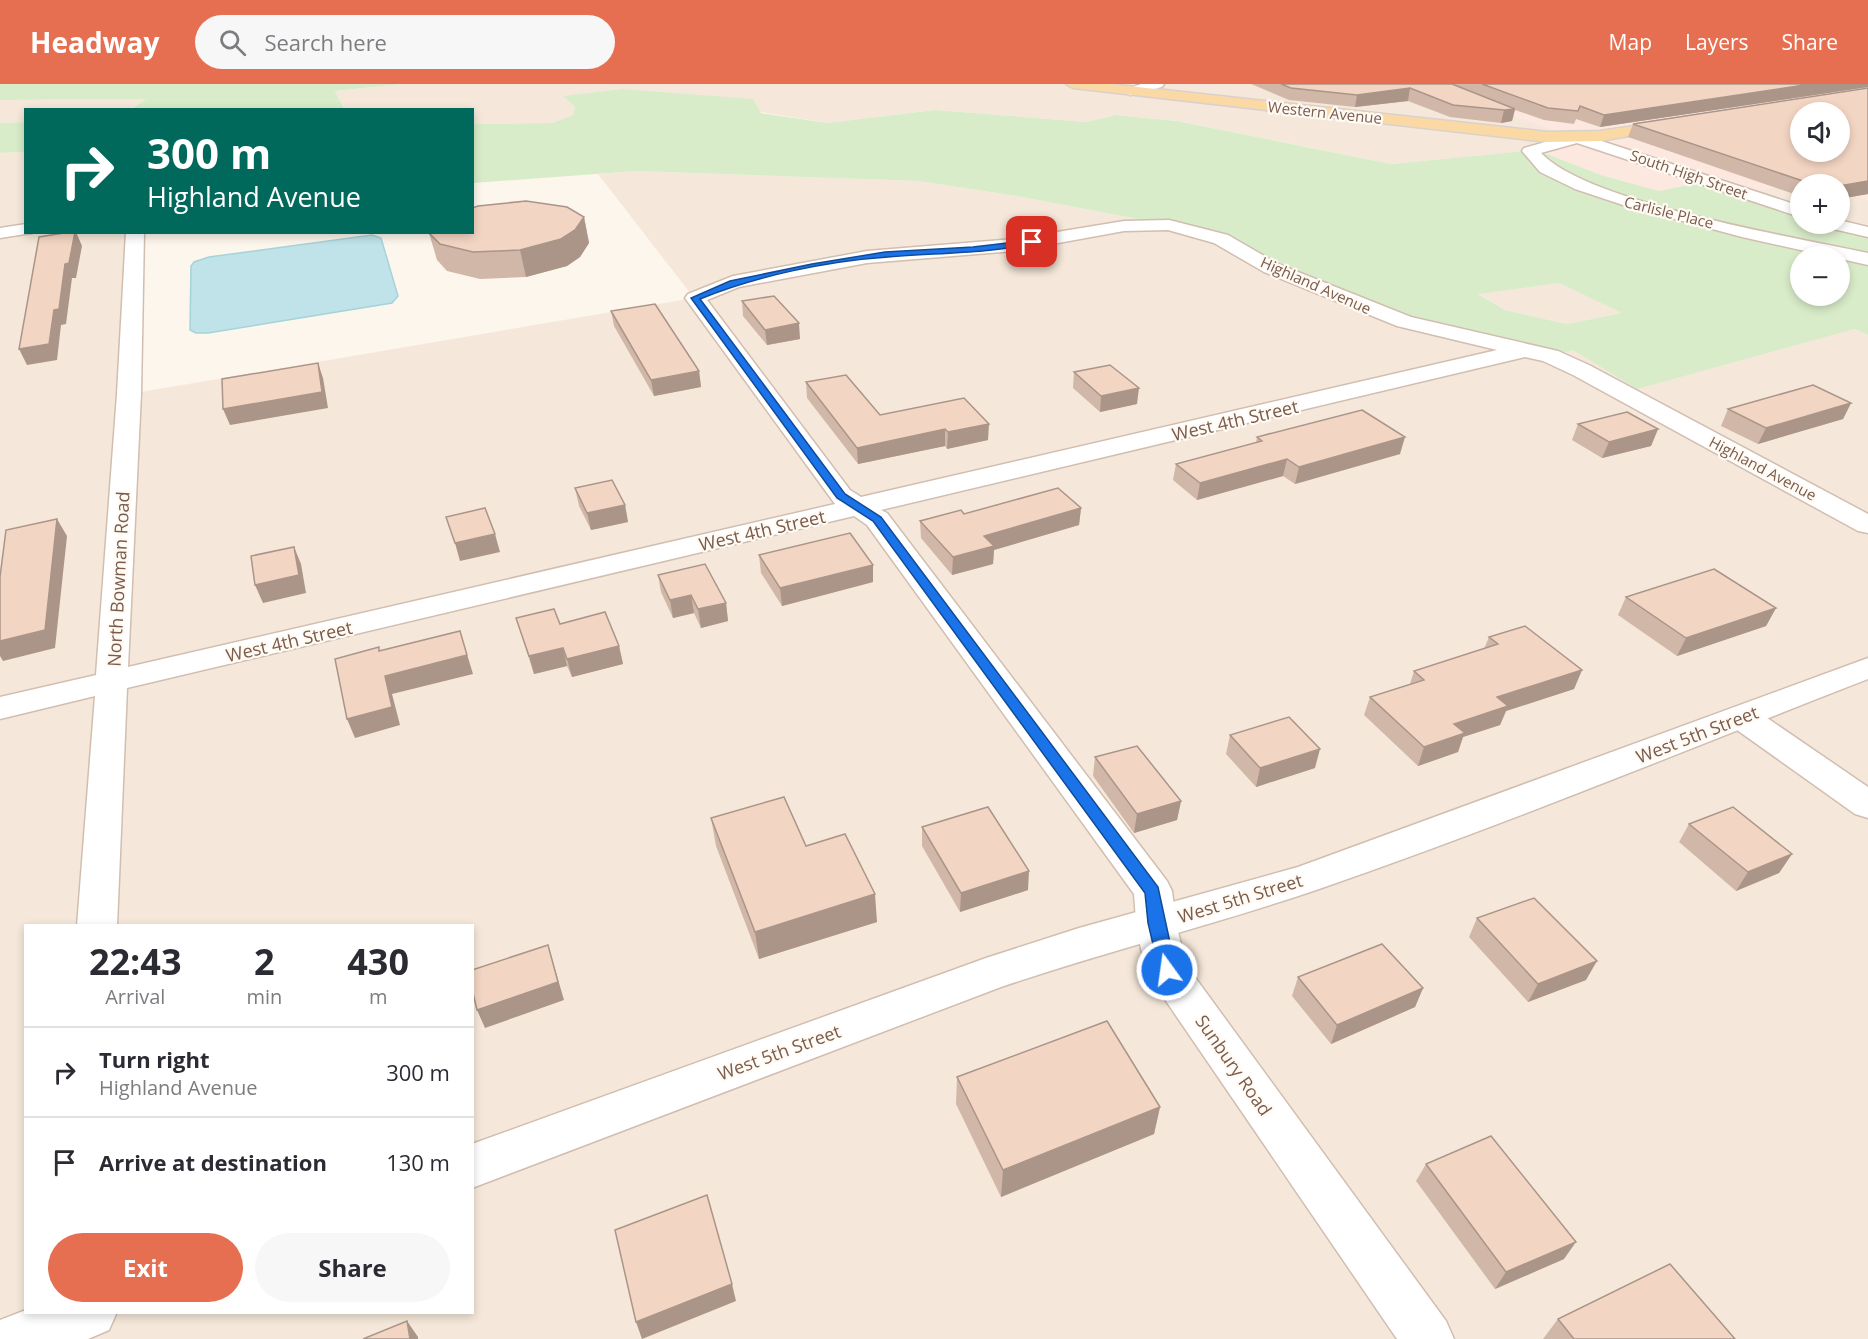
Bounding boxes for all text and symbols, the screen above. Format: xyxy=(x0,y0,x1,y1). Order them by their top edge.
search box xyxy=(195,15,615,69)
text: Headway xyxy=(30,23,159,61)
icon: search xyxy=(216,26,249,59)
text: Search here xyxy=(264,27,387,57)
text: Map xyxy=(1609,28,1652,56)
text: Layers xyxy=(1685,28,1749,56)
text: Share xyxy=(1782,28,1838,56)
street label: Western Avenue xyxy=(1267,96,1383,128)
map controls xyxy=(1790,102,1850,306)
button: sound xyxy=(1790,102,1850,162)
text: 300 m xyxy=(147,124,271,181)
icon: right xyxy=(48,132,126,210)
street label: South High Street xyxy=(1628,145,1750,203)
button: + xyxy=(1790,174,1850,234)
text: Highland Avenue xyxy=(147,178,361,215)
street label: Carlisle Place xyxy=(1622,191,1716,233)
pin xyxy=(1006,216,1057,267)
icon: arrive xyxy=(1015,225,1048,258)
button: − xyxy=(1790,246,1850,306)
street label: Highland Avenue xyxy=(1258,252,1374,318)
street label: West 4th Street xyxy=(1169,394,1301,446)
street label: Highland Avenue xyxy=(1706,431,1820,505)
street label: North Bowman Road xyxy=(101,491,135,667)
street label: West 4th Street xyxy=(696,504,828,556)
street label: West 4th Street xyxy=(223,615,355,667)
street label: West 5th Street xyxy=(1632,700,1762,768)
street label: West 5th Street xyxy=(1175,868,1305,928)
text: 22:43 xyxy=(89,937,182,986)
text: 2 xyxy=(254,937,275,986)
text: 430 xyxy=(347,937,409,986)
position arrow xyxy=(1135,938,1199,1002)
text: Arrival xyxy=(105,983,165,1010)
text: min xyxy=(246,983,282,1010)
text: m xyxy=(369,983,387,1010)
street label: Sunbury Road xyxy=(1190,1010,1278,1120)
street label: West 5th Street xyxy=(714,1019,844,1085)
text: Turn right xyxy=(99,1044,210,1074)
icon: right xyxy=(48,1056,81,1089)
text: 300 m xyxy=(386,1057,450,1087)
text: Highland Avenue xyxy=(99,1074,257,1101)
icon: arrive xyxy=(48,1146,81,1179)
text: Arrive at destination xyxy=(99,1147,327,1177)
text: 130 m xyxy=(386,1147,450,1177)
button: Exit xyxy=(48,1233,243,1302)
button: Share xyxy=(255,1233,450,1302)

